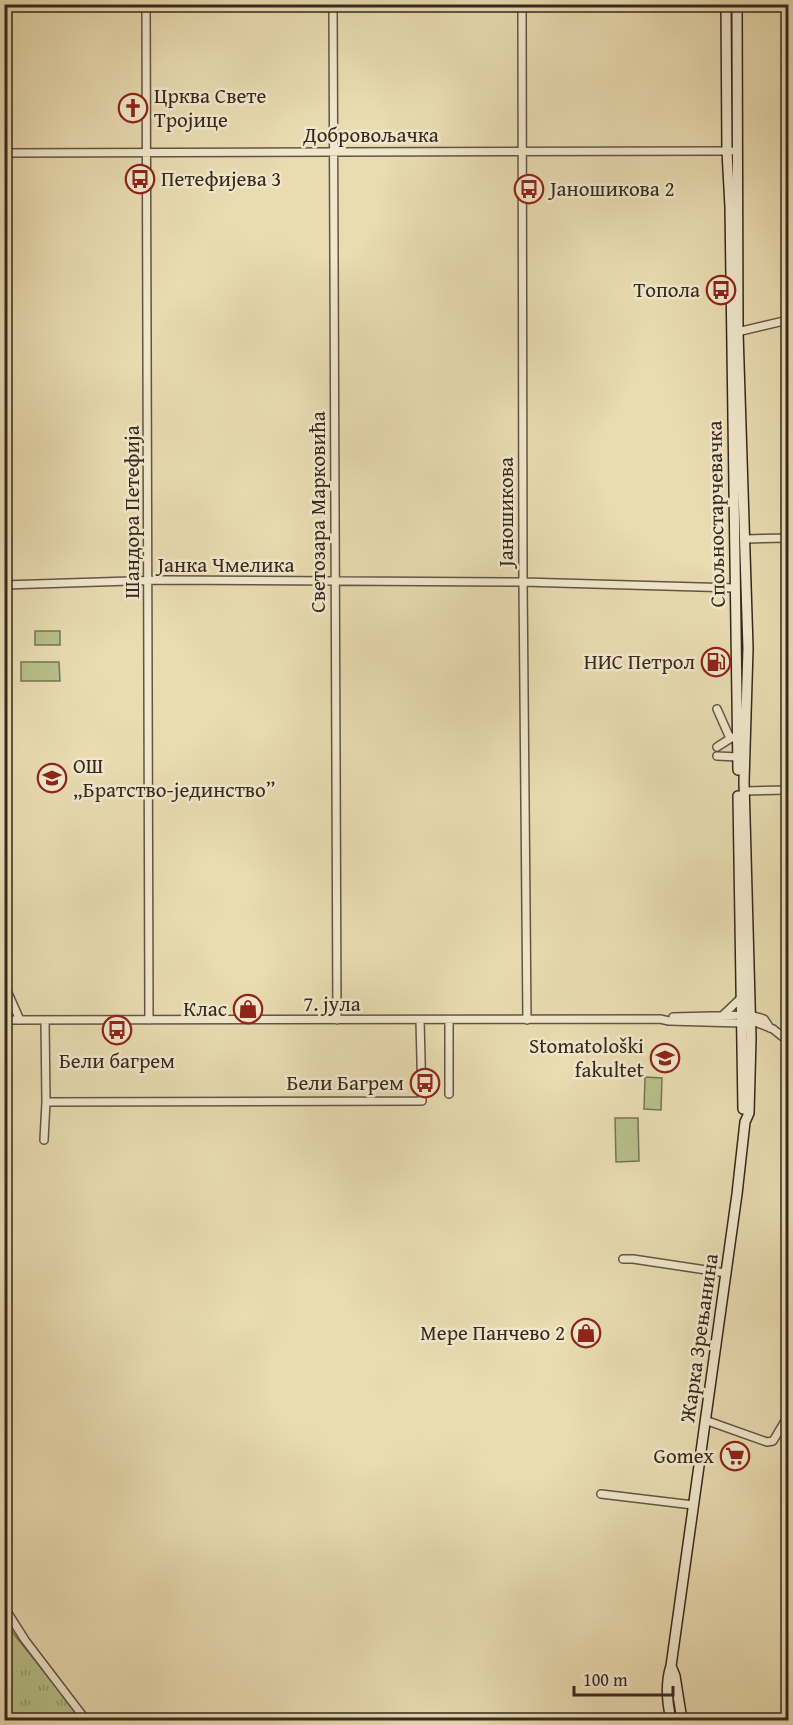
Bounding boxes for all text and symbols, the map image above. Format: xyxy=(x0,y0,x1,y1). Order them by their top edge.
place label: Црква Свете Тројице xyxy=(154,80,266,135)
church icon: Црква Свете Тројице xyxy=(117,92,149,124)
street label: Добровољачка xyxy=(302,119,439,150)
bus stop icon: Петефијева 3 xyxy=(124,163,156,195)
place label: Петефијева 3 xyxy=(161,163,281,194)
bus stop icon: Јаношикова 2 xyxy=(513,173,545,205)
place label: Јаношикова 2 xyxy=(547,173,675,204)
place label: Топола xyxy=(633,274,700,305)
bus stop icon: Топола xyxy=(705,274,737,306)
street label: Светозара Марковића xyxy=(302,411,333,613)
street label: Спољностарчевачка xyxy=(698,420,733,608)
street label: Шандора Петефија xyxy=(116,425,147,599)
street label: Јаношикова xyxy=(490,457,521,570)
street label: Јанка Чмелика xyxy=(154,549,295,580)
place label: НИС Петрол xyxy=(584,646,695,677)
fuel station icon: НИС Петрол xyxy=(700,646,732,678)
place label: ОШ „Братство-јединство” xyxy=(73,750,275,805)
school or university icon: ОШ „Братство-јединство” xyxy=(36,762,68,794)
street label: 7. јула xyxy=(303,988,361,1019)
place label: Клас xyxy=(183,993,227,1024)
shop icon: Клас xyxy=(232,993,264,1025)
bus stop icon: Бели багрем xyxy=(101,1014,133,1046)
place label: Stomatološki fakultet xyxy=(529,1030,645,1085)
school or university icon: Stomatološki fakultet xyxy=(649,1042,681,1074)
place label: Бели багрем xyxy=(59,1045,175,1076)
place label: Бели Багрем xyxy=(287,1067,404,1098)
bus stop icon: Бели Багрем xyxy=(409,1067,441,1099)
street label: Жарка Зрењанина xyxy=(671,1251,726,1425)
place label: Мере Панчево 2 xyxy=(420,1317,565,1348)
shop icon: Мере Панчево 2 xyxy=(570,1317,602,1349)
place label: Gomex xyxy=(654,1440,714,1471)
supermarket icon: Gomex xyxy=(719,1440,751,1472)
scale bar xyxy=(574,1659,673,1697)
text: 100 m xyxy=(583,1666,628,1693)

